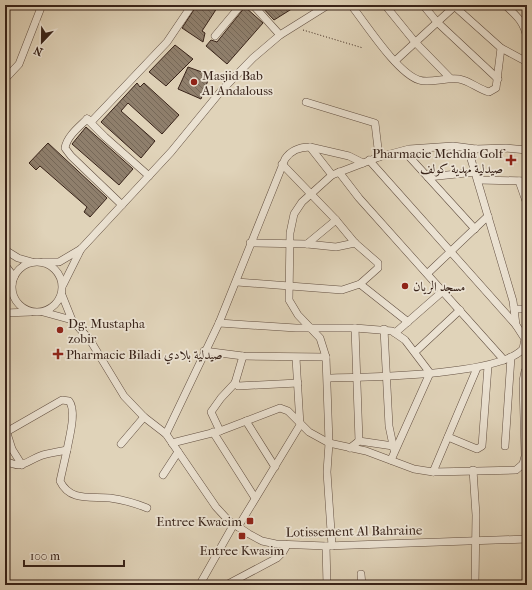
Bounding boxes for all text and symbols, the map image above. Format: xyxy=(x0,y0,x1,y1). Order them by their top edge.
north arrow xyxy=(22,22,62,62)
text: N xyxy=(32,43,45,58)
place label: Masjid Bab Al Andalouss xyxy=(201,68,273,98)
marker: Masjid Bab Al Andalouss xyxy=(189,77,199,87)
place label: Pharmacie Mehdia Golf صيدلية مهدية كولف xyxy=(372,146,506,177)
marker: Pharmacie Mehdia Golf صيدلية مهدية كولف xyxy=(506,155,516,165)
place label: مسجد الريان xyxy=(413,279,465,295)
marker: مسجد الريان xyxy=(400,281,410,291)
place label: Dg. Mustapha zobir xyxy=(68,316,146,346)
marker: Dg. Mustapha zobir xyxy=(55,325,65,335)
place label: Pharmacie Biladi صيدلية بلادي xyxy=(66,347,223,365)
marker: Pharmacie Biladi صيدلية بلادي xyxy=(53,349,63,359)
place label: Entree Kwacim xyxy=(156,514,242,529)
marker: Entree Kwacim xyxy=(245,516,255,526)
street label: Lotissement Al Bahraine xyxy=(285,522,423,540)
marker: Entree Kwasim xyxy=(237,531,247,541)
scale bar xyxy=(24,542,124,568)
place label: Entree Kwasim xyxy=(200,543,285,558)
text: 100 m xyxy=(30,549,60,563)

